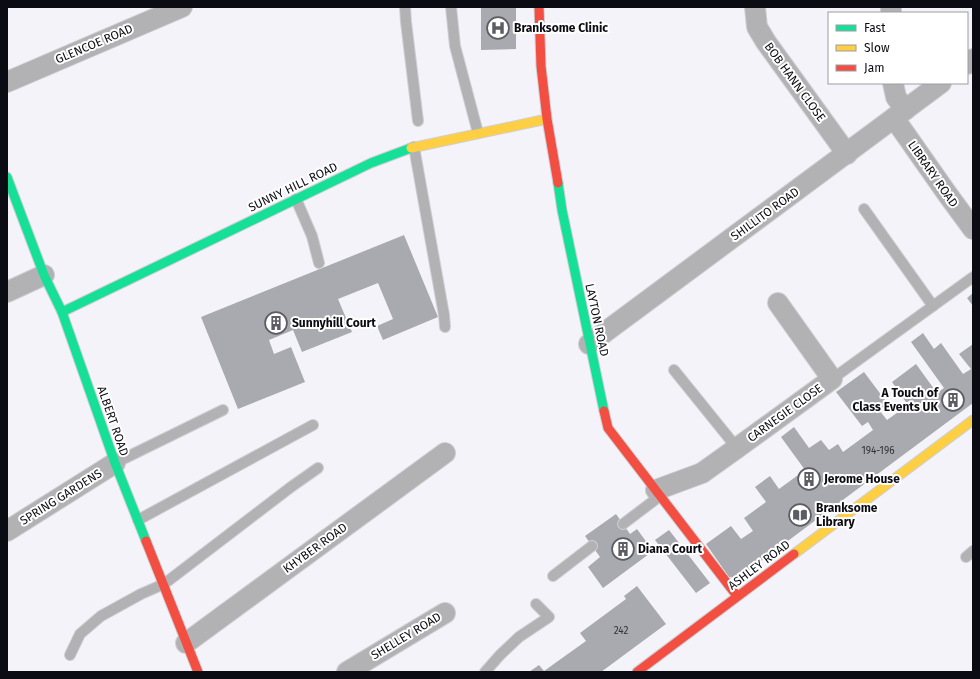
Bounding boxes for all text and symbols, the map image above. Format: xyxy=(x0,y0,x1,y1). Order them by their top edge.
legend xyxy=(828,12,968,84)
hospital icon: Branksome Clinic xyxy=(485,15,511,41)
street label: GLENCOE ROAD xyxy=(53,21,135,67)
place label: Branksome Clinic xyxy=(514,21,608,35)
text: Fast xyxy=(864,21,886,35)
street label: BOB HANN CLOSE xyxy=(762,40,828,124)
text: Slow xyxy=(864,41,890,55)
text: Jam xyxy=(864,61,884,75)
street label: LIBRARY ROAD xyxy=(905,138,961,210)
street label: SUNNY HILL ROAD xyxy=(246,159,340,215)
street label: SHILLITO ROAD xyxy=(728,184,802,243)
street label: LAYTON ROAD xyxy=(582,282,612,358)
building icon: Sunnyhill Court xyxy=(263,310,289,336)
place label: Sunnyhill Court xyxy=(292,316,376,330)
street label: CARNEGIE CLOSE xyxy=(745,381,825,445)
street label: ALBERT ROAD xyxy=(95,384,132,458)
place label: A Touch of Class Events UK xyxy=(853,386,940,414)
building icon: A Touch of Class Events UK xyxy=(940,387,966,413)
house number: 194-196 xyxy=(861,445,895,457)
street label: SPRING GARDENS xyxy=(17,466,105,528)
building icon: Jerome House xyxy=(796,466,822,492)
place label: Jerome House xyxy=(823,472,900,486)
place label: Branksome Library xyxy=(816,501,878,529)
library icon: Branksome Library xyxy=(787,502,813,528)
street label: KHYBER ROAD xyxy=(280,520,350,576)
building icon: Diana Court xyxy=(610,536,636,562)
street label: ASHLEY ROAD xyxy=(725,537,793,593)
place label: Diana Court xyxy=(638,542,702,556)
street label: SHELLEY ROAD xyxy=(368,609,444,662)
house number: 242 xyxy=(614,625,628,637)

